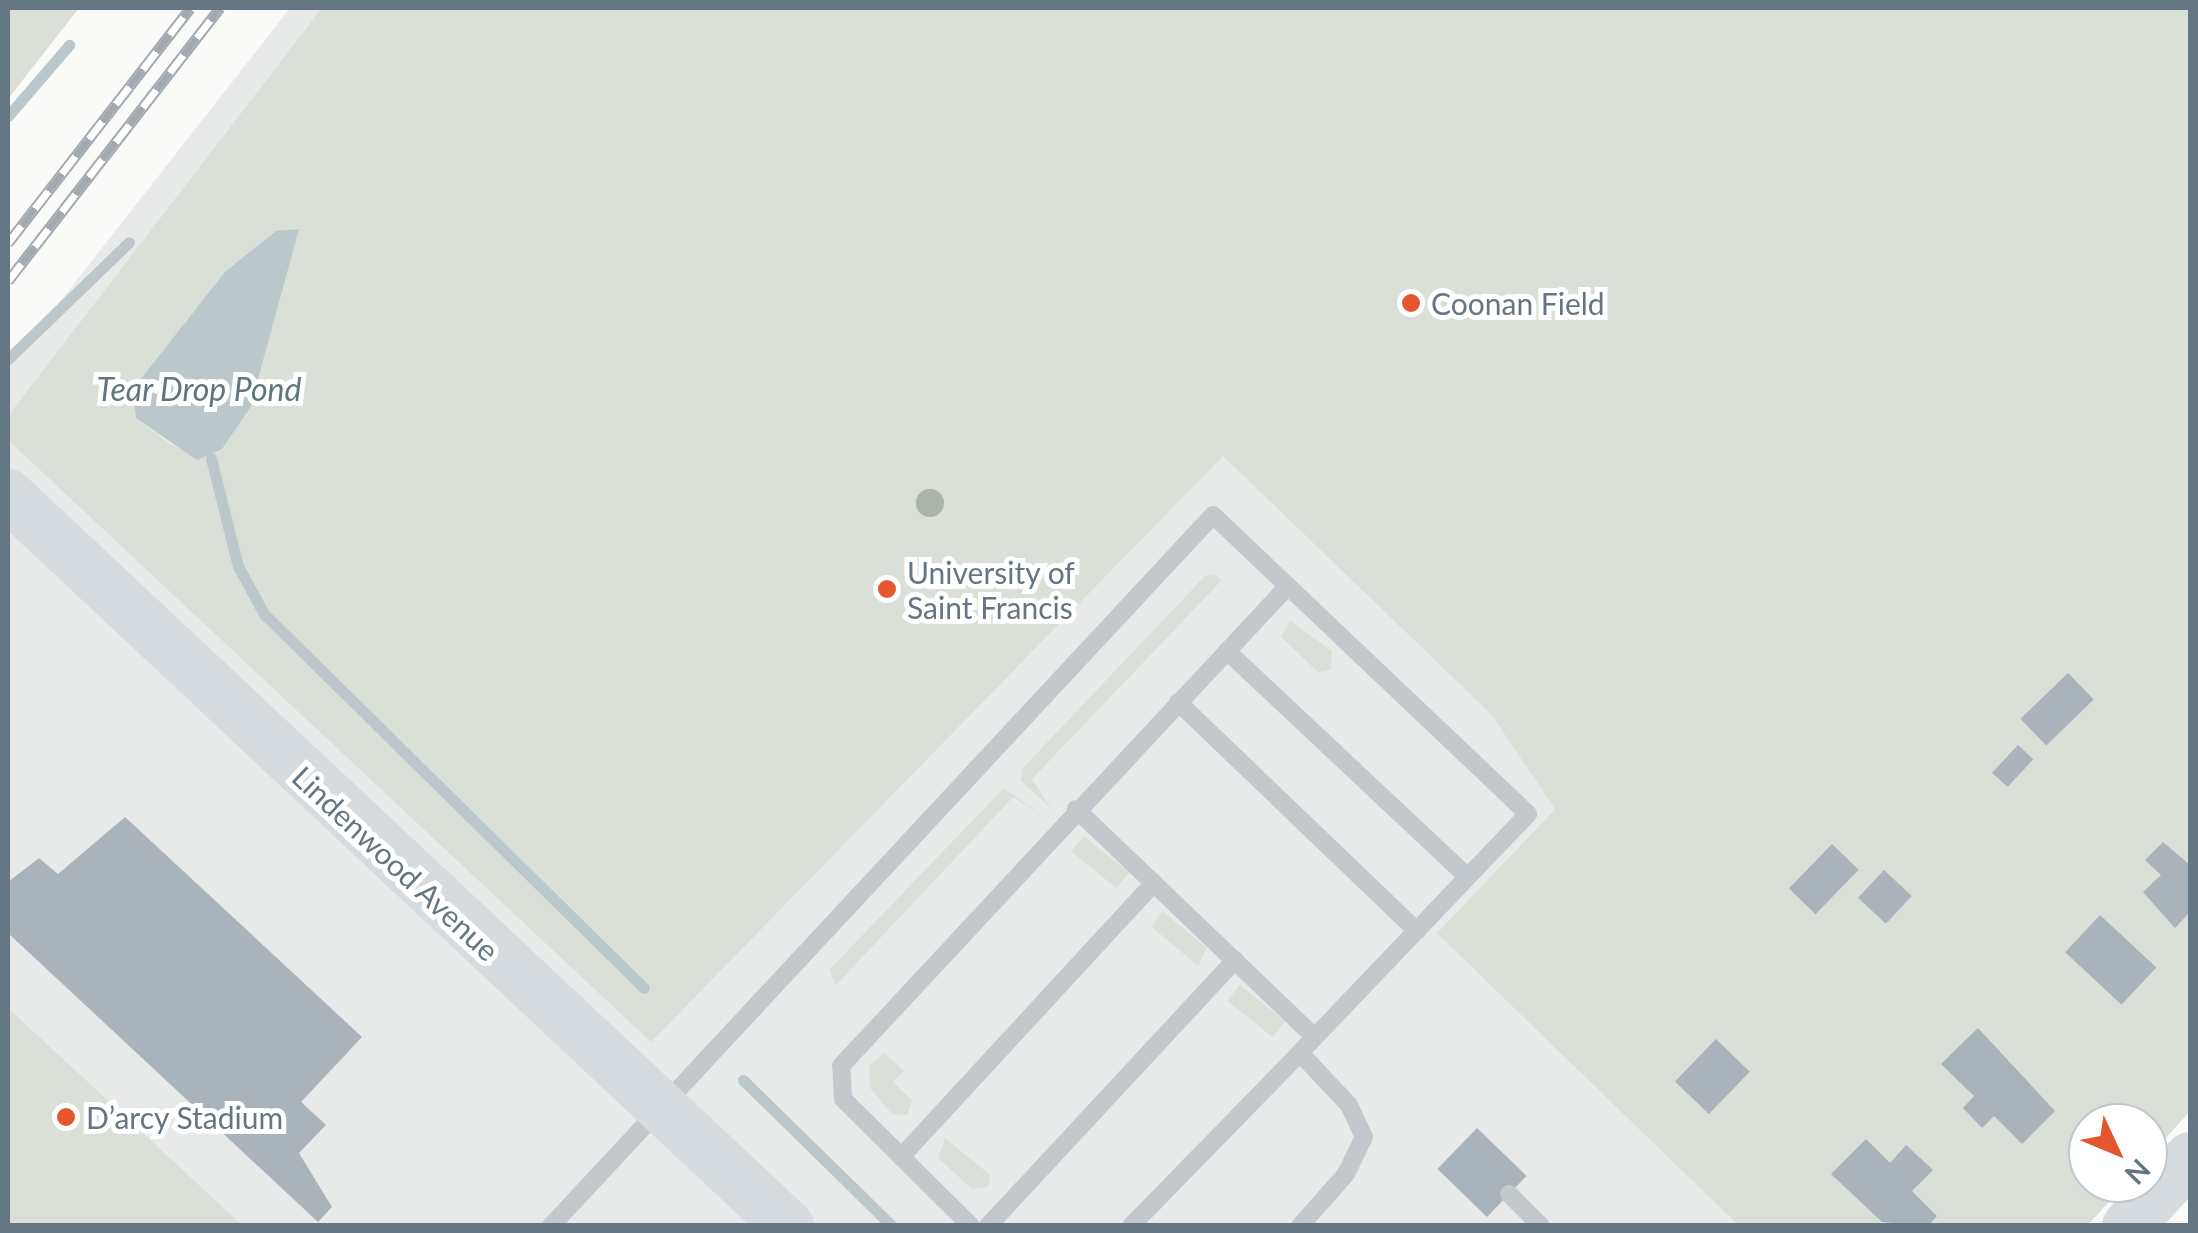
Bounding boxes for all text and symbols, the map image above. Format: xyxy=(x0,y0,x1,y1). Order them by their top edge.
place label: Coonan Field xyxy=(1431,285,1605,321)
marker: Coonan Field xyxy=(1400,292,1422,314)
water label: Tear Drop Pond xyxy=(96,370,302,408)
place label: University of Saint Francis xyxy=(907,554,1076,624)
marker: University of Saint Francis xyxy=(876,578,898,600)
street label: Lindenwood Avenue xyxy=(285,758,507,968)
place label: D’arcy Stadium xyxy=(86,1099,284,1135)
north arrow xyxy=(2068,1103,2168,1203)
marker: D’arcy Stadium xyxy=(55,1106,77,1128)
text: N xyxy=(2118,1153,2158,1192)

